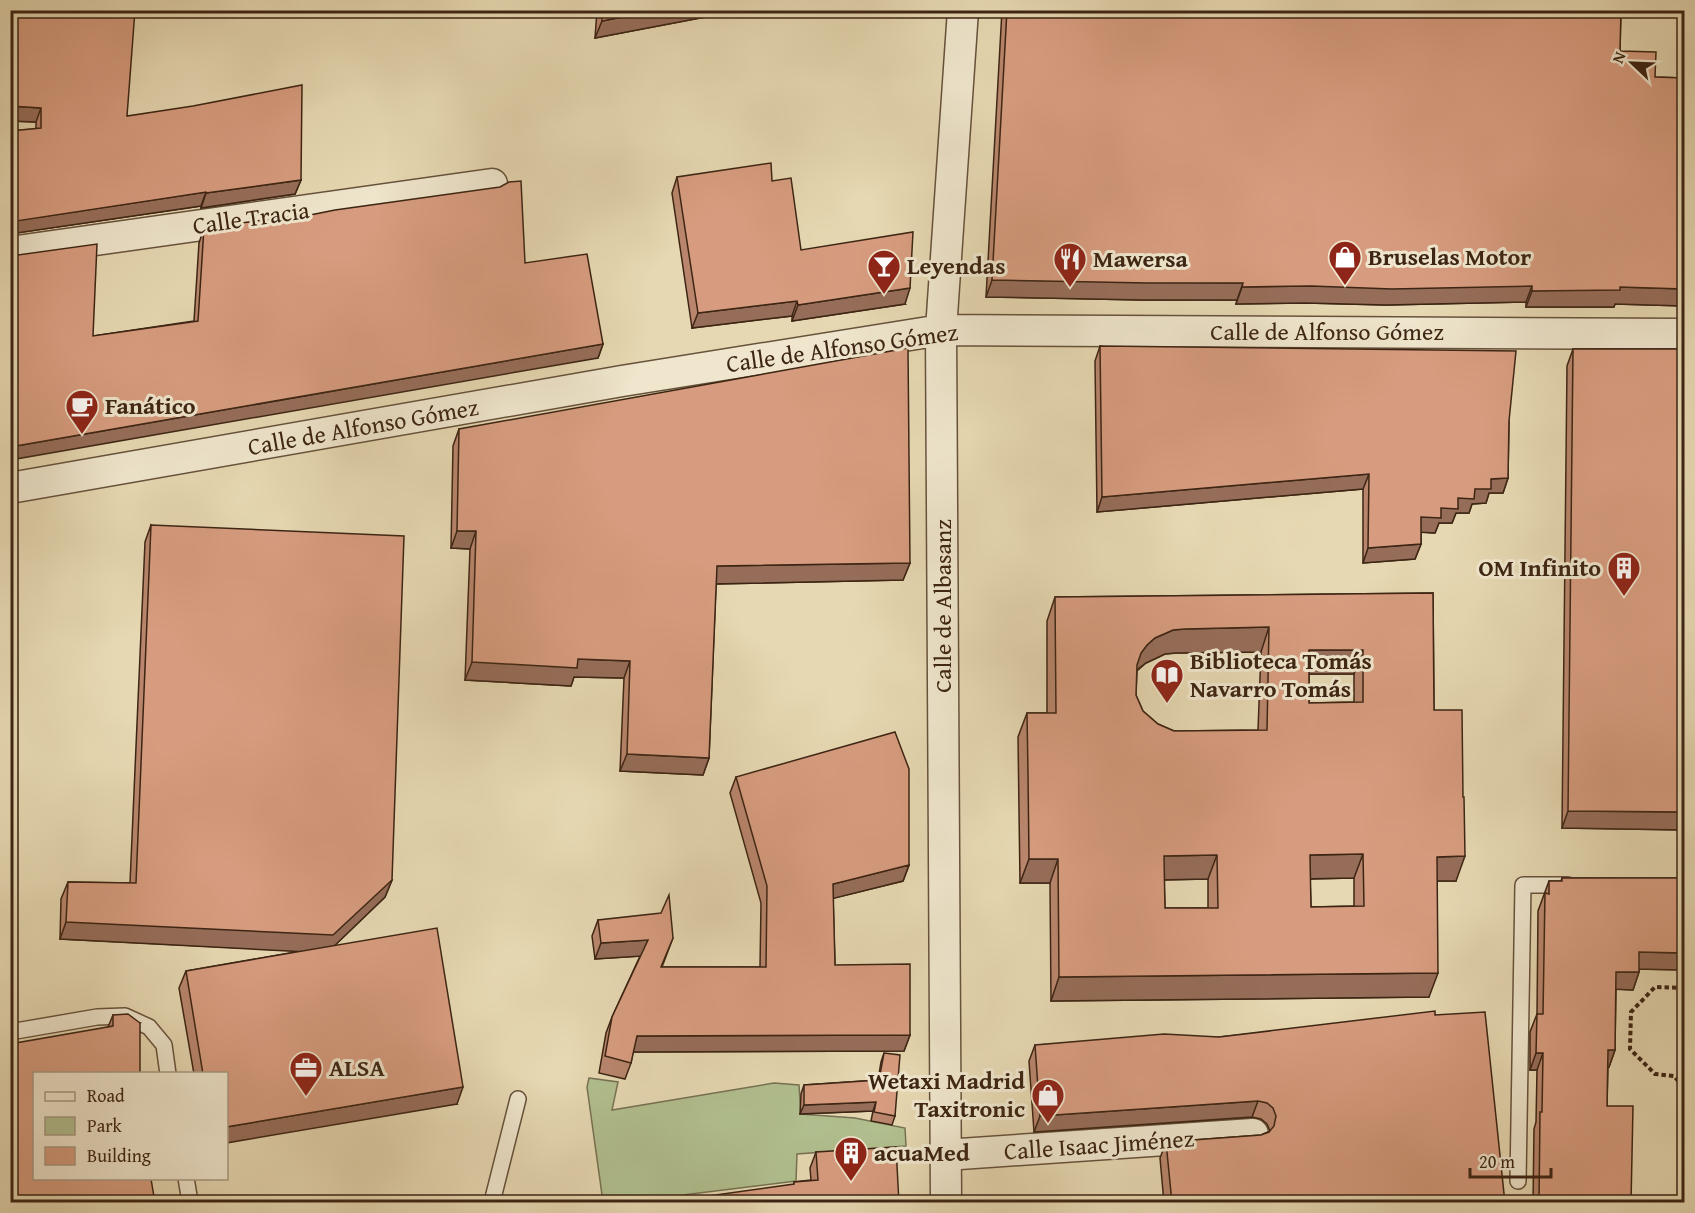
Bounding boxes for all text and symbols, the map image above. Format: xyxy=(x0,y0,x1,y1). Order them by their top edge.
north arrow xyxy=(1602,33,1662,93)
text: N xyxy=(1605,47,1631,67)
street label: Calle Tracia xyxy=(190,192,312,243)
shop icon: Bruselas Motor xyxy=(1327,239,1363,286)
place label: Bruselas Motor xyxy=(1368,239,1531,274)
restaurant icon: Mawersa xyxy=(1052,241,1088,288)
place label: Mawersa xyxy=(1093,241,1189,276)
bar icon: Leyendas xyxy=(866,248,902,295)
place label: Leyendas xyxy=(907,248,1005,283)
street label: Calle de Alfonso Gómez xyxy=(724,314,960,381)
street label: Calle de Alfonso Gómez xyxy=(1210,314,1444,349)
cafe icon: Fanático xyxy=(64,388,100,435)
place label: Fanático xyxy=(105,388,196,423)
street label: Calle de Alfonso Gómez xyxy=(245,389,481,464)
street label: Calle de Albasanz xyxy=(925,519,960,693)
place label: OM Infinito xyxy=(1478,550,1601,585)
building icon: OM Infinito xyxy=(1606,550,1642,597)
place label: Biblioteca Tomás Navarro Tomás xyxy=(1190,643,1372,706)
library icon: Biblioteca Tomás Navarro Tomás xyxy=(1149,657,1185,704)
office icon: ALSA xyxy=(288,1050,324,1097)
place label: ALSA xyxy=(329,1050,385,1085)
place label: Wetaxi Madrid Taxitronic xyxy=(868,1063,1025,1126)
legend xyxy=(33,1072,228,1180)
shop icon: Wetaxi Madrid Taxitronic xyxy=(1030,1077,1066,1124)
text: Road xyxy=(87,1082,125,1109)
text: Park xyxy=(87,1112,123,1139)
street label: Calle Isaac Jiménez xyxy=(1003,1120,1195,1169)
building icon: acuaMed xyxy=(833,1135,869,1182)
place label: acuaMed xyxy=(874,1135,970,1170)
scale bar xyxy=(1470,1141,1551,1179)
text: Building xyxy=(87,1142,151,1169)
text: 20 m xyxy=(1479,1148,1515,1175)

